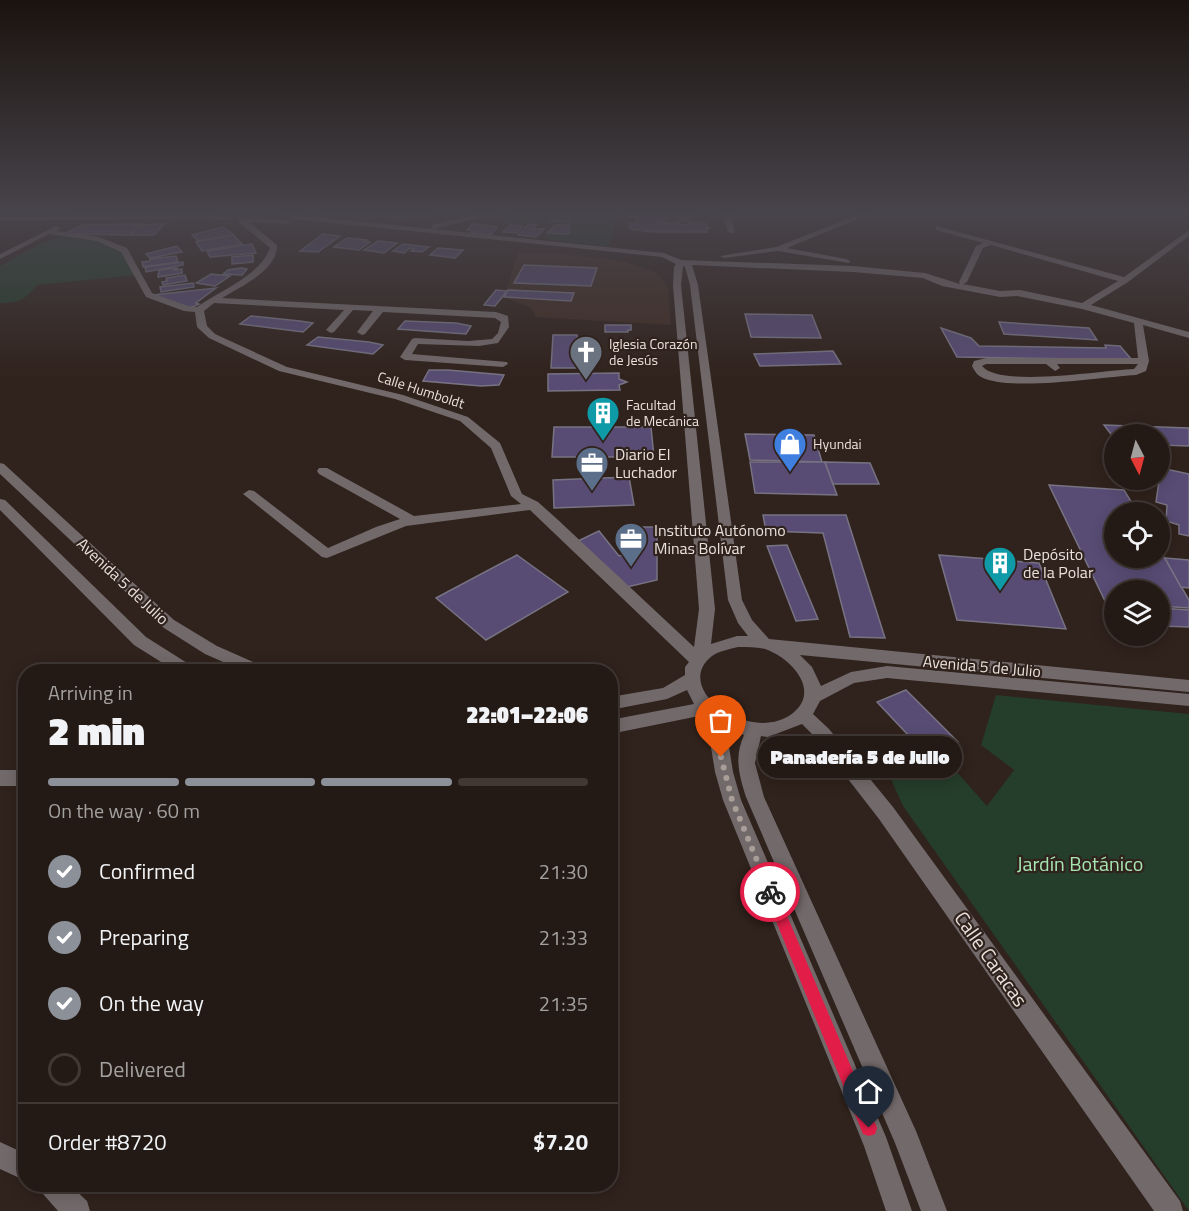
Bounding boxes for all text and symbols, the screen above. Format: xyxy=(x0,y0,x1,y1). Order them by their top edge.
place label: Iglesia Corazón de Jesús xyxy=(609,333,697,370)
church icon: Iglesia Corazón de Jesús xyxy=(568,334,604,381)
street label: Calle Humboldt xyxy=(375,366,467,413)
place label: Facultad de Mecánica xyxy=(626,394,699,431)
building icon: Facultad de Mecánica xyxy=(585,395,621,442)
north arrow xyxy=(1104,424,1170,490)
map controls xyxy=(1104,424,1170,646)
shop icon: Hyundai xyxy=(772,426,808,473)
place label: Hyundai xyxy=(813,433,862,454)
place label: Diario El Luchador xyxy=(615,442,678,484)
office icon: Diario El Luchador xyxy=(574,445,610,492)
button: locate xyxy=(1104,502,1170,568)
place label: Instituto Autónomo Minas Bolívar xyxy=(654,518,786,560)
office icon: Instituto Autónomo Minas Bolívar xyxy=(613,521,649,568)
street label: Avenida 5 de Julio xyxy=(72,532,174,630)
place label: Depósito de la Polar xyxy=(1023,542,1094,584)
building icon: Depósito de la Polar xyxy=(982,545,1018,592)
button: layers xyxy=(1104,580,1170,646)
street label: Avenida 5 de Julio xyxy=(922,649,1042,683)
text: Arriving in xyxy=(48,677,133,708)
pin xyxy=(695,695,746,757)
text: 22:01–22:06 xyxy=(466,698,588,732)
text: 2 min xyxy=(48,701,145,760)
icon: bag xyxy=(704,704,737,737)
callout: Panadería 5 de Julio xyxy=(757,736,961,778)
text: Panadería 5 de Julio xyxy=(770,741,950,772)
text: On the way · 60 m xyxy=(48,795,200,826)
park label: Jardín Botánico xyxy=(1017,848,1143,879)
text: Confirmed xyxy=(99,854,195,888)
icon: check xyxy=(48,855,81,888)
text: 21:30 xyxy=(539,856,588,887)
courier xyxy=(740,862,800,922)
icon: bike xyxy=(754,876,787,909)
street label: Calle Caracas xyxy=(947,905,1036,1013)
text: Preparing xyxy=(99,920,189,954)
icon: check xyxy=(48,921,81,954)
text: 21:33 xyxy=(539,922,588,953)
text: On the way xyxy=(99,986,204,1020)
icon: check xyxy=(48,987,81,1020)
text: 21:35 xyxy=(539,988,588,1019)
text: Delivered xyxy=(99,1052,186,1086)
pin xyxy=(843,1066,894,1128)
icon: home xyxy=(852,1075,885,1108)
text: Order #8720 xyxy=(48,1125,167,1159)
text: $7.20 xyxy=(533,1125,588,1159)

